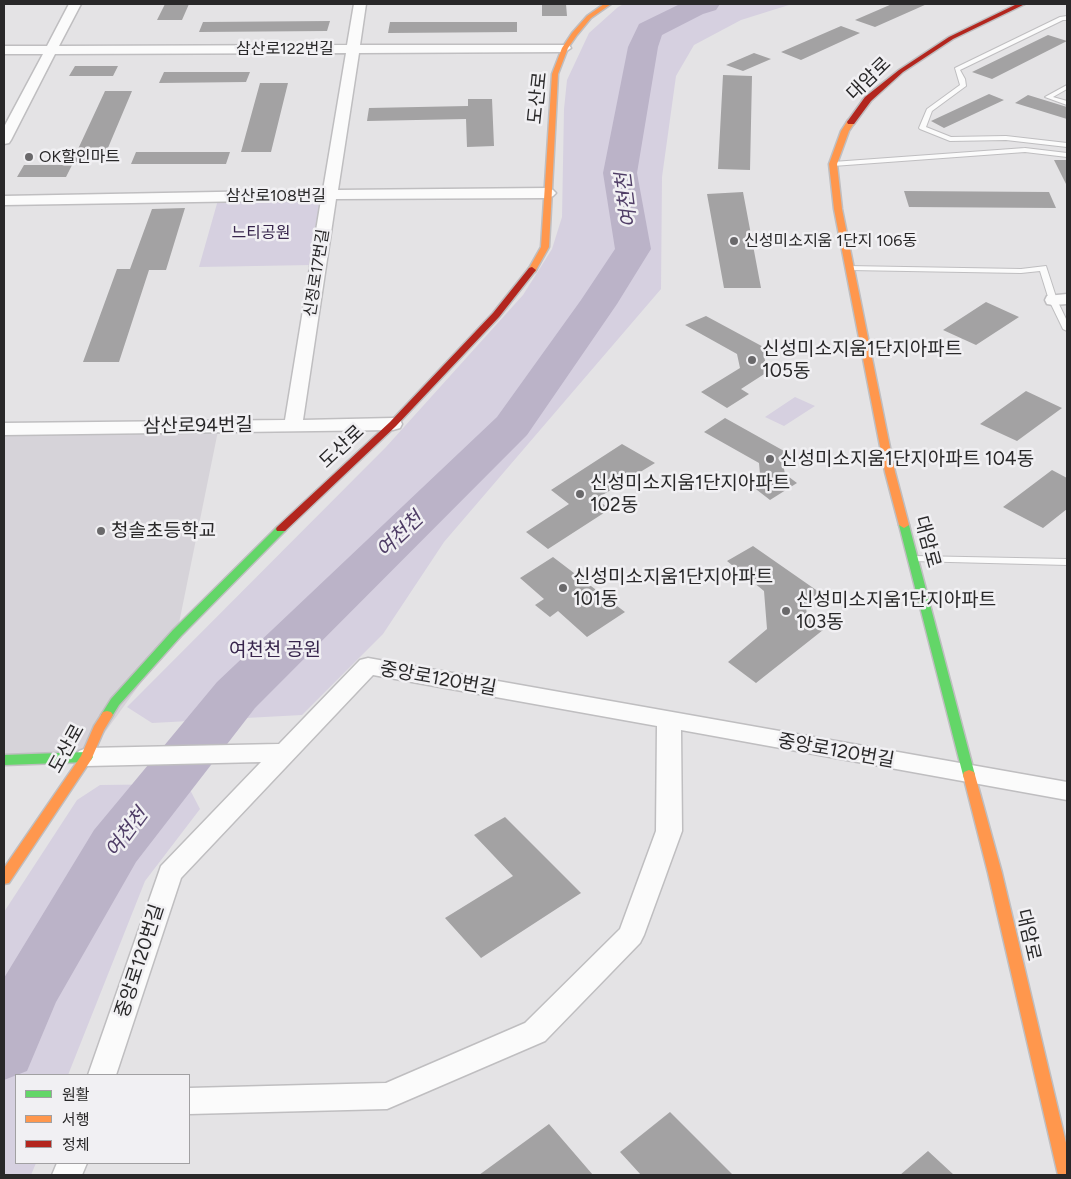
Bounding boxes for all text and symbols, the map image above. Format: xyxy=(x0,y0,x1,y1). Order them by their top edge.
street label: 삼산로122번길 xyxy=(236,39,334,59)
street label: 대암로 xyxy=(842,53,896,105)
street label: 도산로 xyxy=(524,71,552,125)
place label: OK할인마트 xyxy=(39,147,120,167)
marker: OK할인마트 xyxy=(23,151,35,163)
water label: 여천천 xyxy=(612,171,642,229)
street label: 삼산로108번길 xyxy=(226,186,326,206)
park label: 느티공원 xyxy=(232,223,290,243)
street label: 신정로17번길 xyxy=(301,228,333,318)
place label: 신성미소지움 1단지 106동 xyxy=(744,231,917,251)
marker: 신성미소지움 1단지 106동 xyxy=(728,235,740,247)
place label: 신성미소지움1단지아파트 105동 xyxy=(762,338,962,382)
marker: 신성미소지움1단지아파트 105동 xyxy=(746,354,758,366)
street label: 삼산로94번길 xyxy=(143,414,253,438)
street label: 도산로 xyxy=(315,421,369,473)
place label: 신성미소지움1단지아파트 104동 xyxy=(780,448,1034,470)
marker: 신성미소지움1단지아파트 104동 xyxy=(764,453,776,465)
place label: 신성미소지움1단지아파트 102동 xyxy=(590,472,790,516)
marker: 신성미소지움1단지아파트 102동 xyxy=(574,488,586,500)
water label: 여천천 xyxy=(372,507,428,563)
street label: 대암로 xyxy=(909,514,945,570)
place label: 청솔초등학교 xyxy=(111,520,216,542)
marker: 청솔초등학교 xyxy=(95,525,107,537)
place label: 신성미소지움1단지아파트 101동 xyxy=(573,566,773,610)
marker: 신성미소지움1단지아파트 101동 xyxy=(557,582,569,594)
place label: 신성미소지움1단지아파트 103동 xyxy=(796,589,996,633)
marker: 신성미소지움1단지아파트 103동 xyxy=(780,605,792,617)
park label: 여천천 공원 xyxy=(229,639,321,661)
street label: 중앙로120번길 xyxy=(378,658,498,700)
street label: 도산로 xyxy=(44,721,90,777)
street label: 중앙로120번길 xyxy=(776,730,896,772)
water label: 여천천 xyxy=(101,804,153,862)
street label: 중앙로120번길 xyxy=(111,901,169,1021)
street label: 대암로 xyxy=(1011,907,1045,963)
legend xyxy=(15,1074,190,1164)
text: 원활 xyxy=(62,1086,90,1104)
text: 서행 xyxy=(62,1111,90,1129)
text: 정체 xyxy=(62,1136,90,1154)

